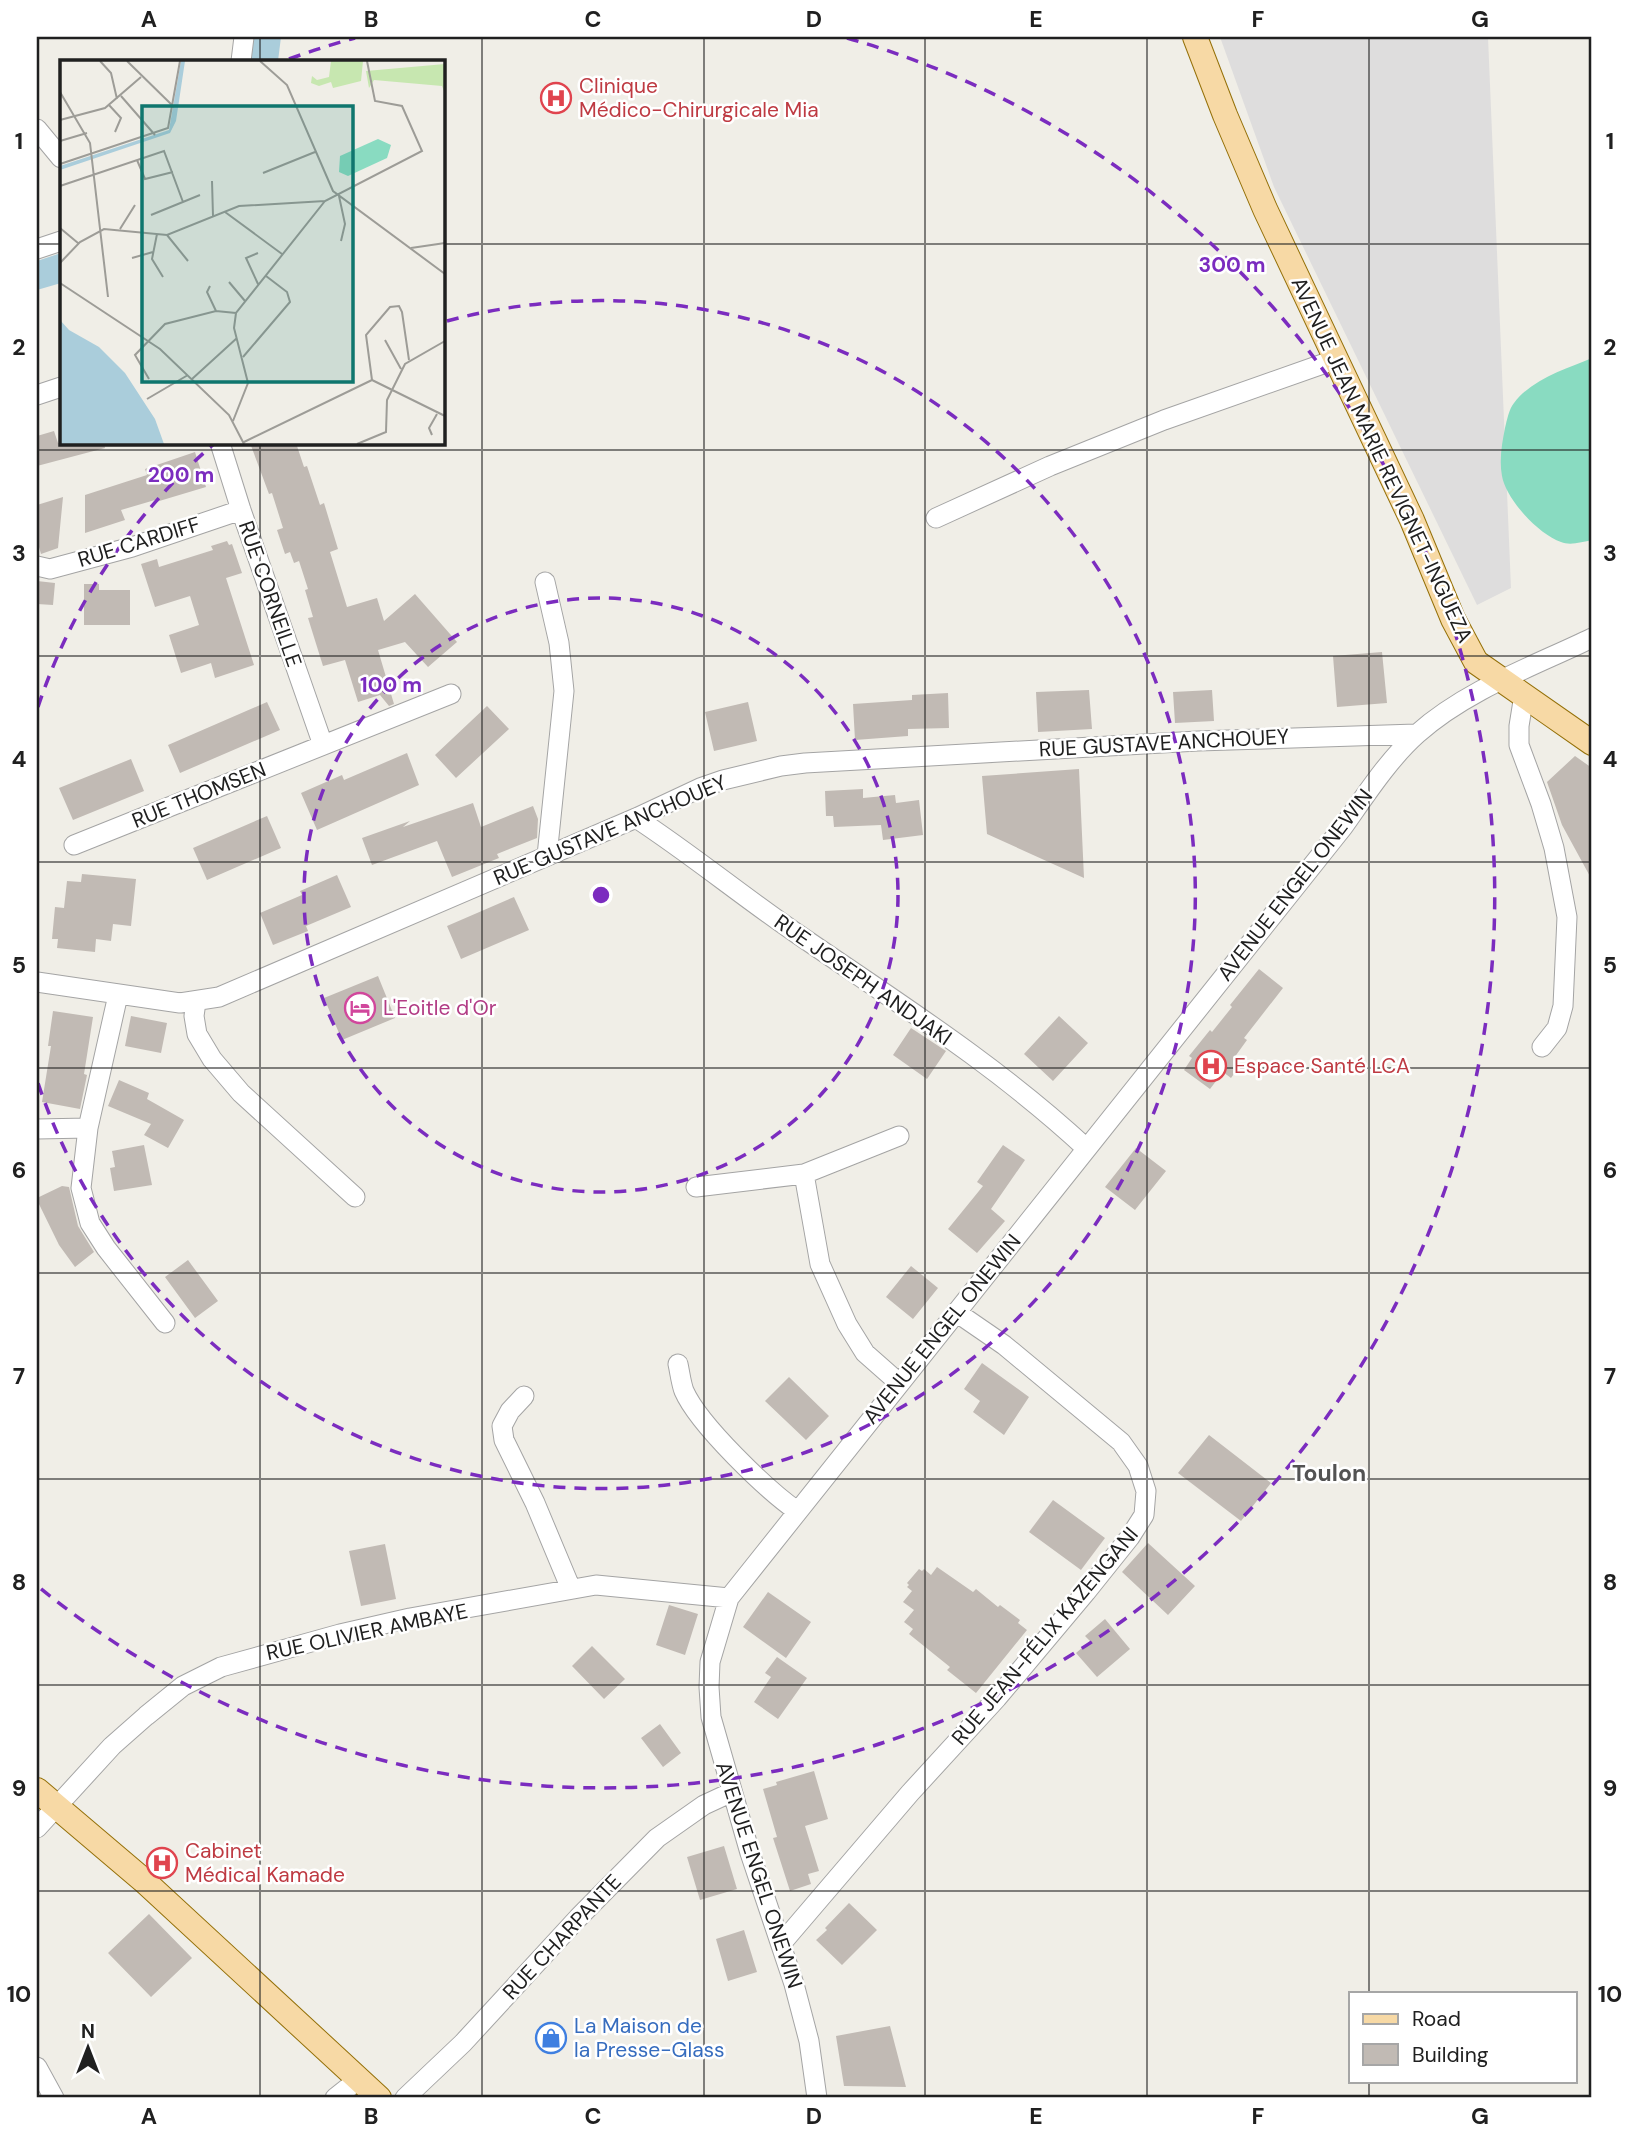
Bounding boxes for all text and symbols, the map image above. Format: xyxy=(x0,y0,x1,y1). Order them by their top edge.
text: A xyxy=(141,4,157,34)
text: B xyxy=(364,4,378,34)
text: C xyxy=(585,4,601,34)
text: D xyxy=(806,4,822,34)
text: E xyxy=(1029,4,1043,34)
text: F xyxy=(1252,4,1265,34)
text: G xyxy=(1471,4,1489,34)
inset map xyxy=(60,60,444,444)
place label: Clinique Médico-Chirurgicale Mia xyxy=(579,72,819,124)
hospital icon: Clinique Médico-Chirurgicale Mia xyxy=(539,81,573,115)
text: 1 xyxy=(15,126,23,156)
text: 1 xyxy=(1606,126,1614,156)
text: 300 m xyxy=(1199,251,1265,279)
street label: AVENUE JEAN MARIE REVIGNET-INGUEZA xyxy=(1285,273,1479,647)
text: 2 xyxy=(12,332,26,362)
text: 2 xyxy=(1603,332,1617,362)
text: 200 m xyxy=(148,461,214,489)
street label: RUE CARDIFF xyxy=(74,510,204,574)
street label: RUE CORNEILLE xyxy=(232,517,308,671)
text: 3 xyxy=(12,538,26,568)
text: 3 xyxy=(1603,538,1617,568)
text: 100 m xyxy=(360,671,422,699)
street label: RUE GUSTAVE ANCHOUEY xyxy=(1038,722,1290,764)
text: 4 xyxy=(12,744,27,774)
text: 4 xyxy=(1603,744,1618,774)
street label: RUE THOMSEN xyxy=(128,755,270,835)
street label: RUE GUSTAVE ANCHOUEY xyxy=(489,768,731,892)
street label: AVENUE ENGEL ONEWIN xyxy=(1211,783,1379,987)
centre of rings xyxy=(589,883,613,907)
street label: RUE JOSEPH ANDJAKI xyxy=(769,908,957,1052)
text: 5 xyxy=(12,950,26,980)
text: 5 xyxy=(1603,950,1617,980)
hotel icon: L'Eoitle d'Or xyxy=(343,991,377,1025)
place label: L'Eoitle d'Or xyxy=(383,994,497,1022)
hospital icon: Espace Santé LCA xyxy=(1194,1049,1228,1083)
place label: Espace Santé LCA xyxy=(1234,1052,1410,1080)
text: 6 xyxy=(12,1155,26,1185)
text: 6 xyxy=(1603,1155,1617,1185)
street label: AVENUE ENGEL ONEWIN xyxy=(857,1228,1027,1430)
text: 7 xyxy=(13,1361,25,1391)
text: 7 xyxy=(1604,1361,1616,1391)
district label: Toulon xyxy=(1292,1458,1366,1488)
street label: RUE JEAN-FÉLIX KAZENGANI xyxy=(945,1521,1145,1751)
text: 8 xyxy=(12,1567,26,1597)
text: 8 xyxy=(1603,1567,1617,1597)
street label: RUE OLIVIER AMBAYE xyxy=(264,1597,470,1667)
street label: AVENUE ENGEL ONEWIN xyxy=(709,1758,809,1992)
text: 9 xyxy=(12,1773,26,1803)
text: 9 xyxy=(1603,1773,1617,1803)
place label: Cabinet Médical Kamade xyxy=(185,1837,345,1889)
hospital icon: Cabinet Médical Kamade xyxy=(145,1846,179,1880)
street label: RUE CHARPANTE xyxy=(497,1868,627,2006)
text: 10 xyxy=(7,1979,31,2009)
text: 10 xyxy=(1598,1979,1622,2009)
legend xyxy=(1349,1992,1576,2082)
text: Road xyxy=(1412,2005,1461,2033)
north arrow xyxy=(52,2012,122,2082)
place label: La Maison de la Presse-Glass xyxy=(574,2012,725,2064)
text: N xyxy=(81,2019,95,2044)
shop icon: La Maison de la Presse-Glass xyxy=(534,2021,568,2055)
text: Building xyxy=(1412,2041,1489,2069)
text: A xyxy=(141,2101,157,2131)
text: B xyxy=(364,2101,378,2131)
text: C xyxy=(585,2101,601,2131)
text: D xyxy=(806,2101,822,2131)
text: E xyxy=(1029,2101,1043,2131)
text: F xyxy=(1252,2101,1265,2131)
text: G xyxy=(1471,2101,1489,2131)

